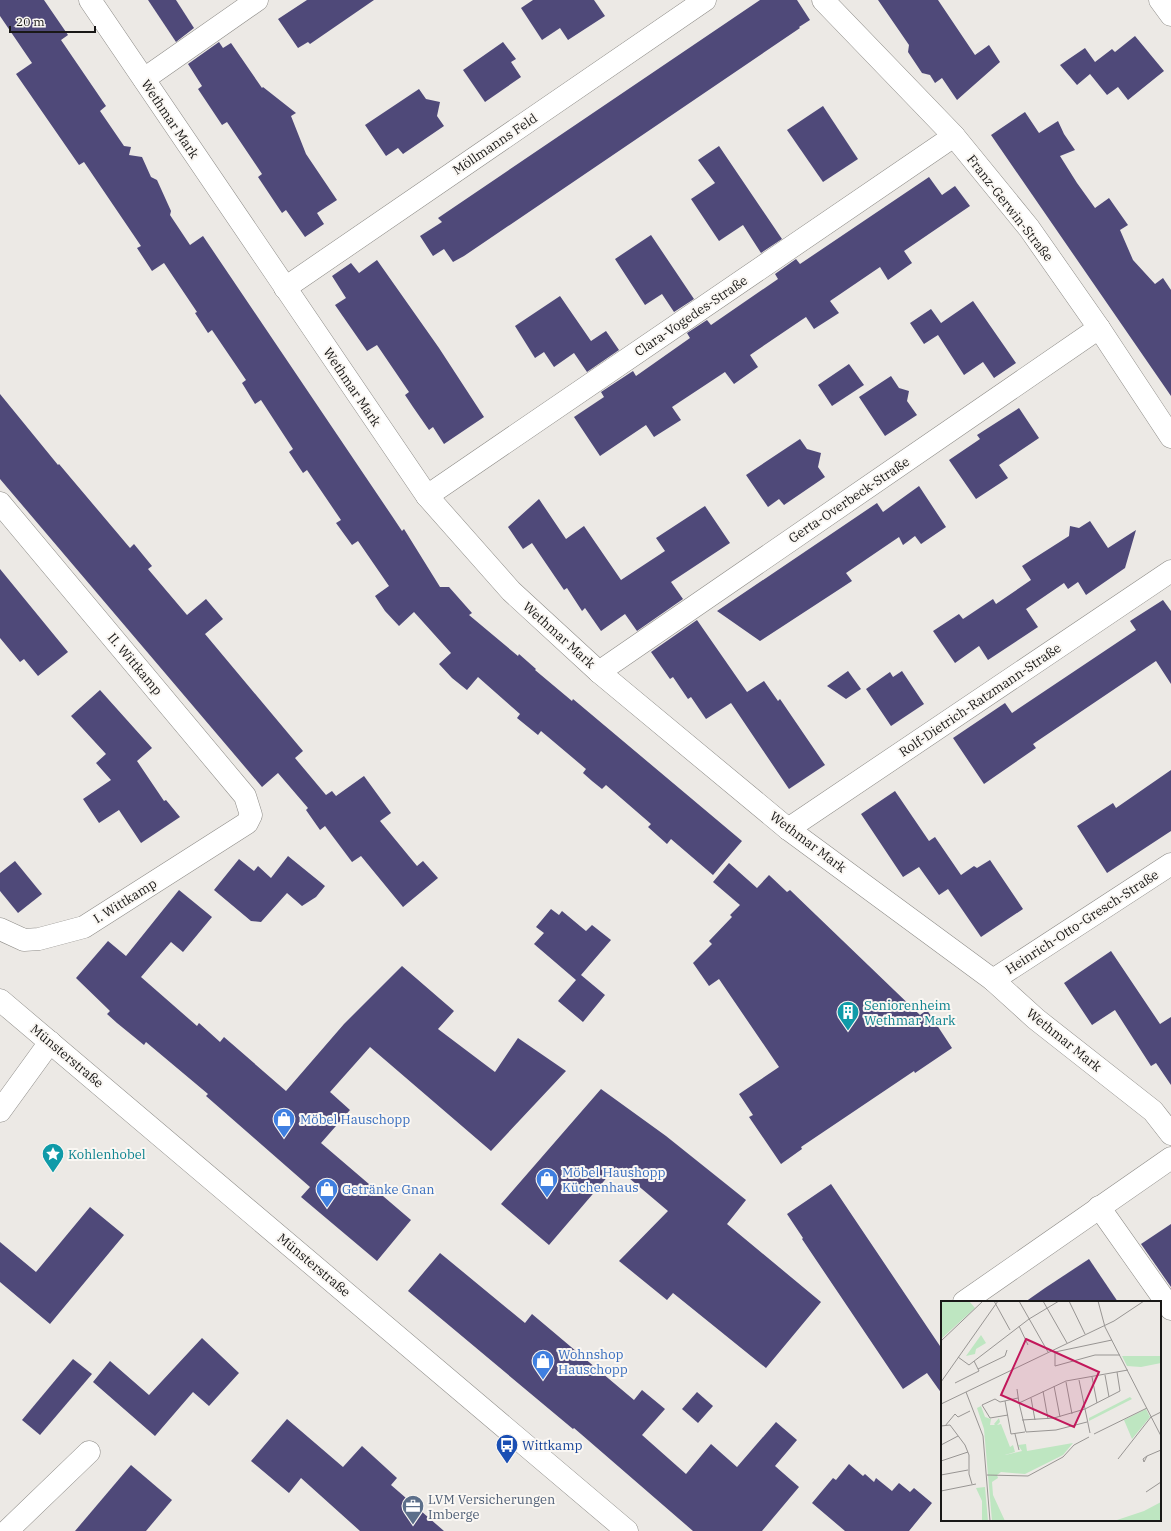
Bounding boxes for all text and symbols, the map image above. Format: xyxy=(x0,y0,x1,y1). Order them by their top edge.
scale bar xyxy=(10,8,95,34)
text: 20 m xyxy=(16,14,45,29)
street label: Wethmar Mark xyxy=(137,76,203,162)
street label: Möllmanns Feld xyxy=(449,109,541,179)
street label: Franz-Gerwin-Straße xyxy=(963,151,1057,265)
street label: Clara-Vogedes-Straße xyxy=(631,272,751,360)
street label: Wethmar Mark xyxy=(319,344,385,430)
street label: Gerta-Overbeck-Straße xyxy=(785,453,913,547)
street label: Wethmar Mark xyxy=(519,598,599,672)
street label: II. Wittkamp xyxy=(104,629,166,699)
street label: Rolf-Dietrich-Ratzmann-Straße xyxy=(896,639,1064,761)
street label: Wethmar Mark xyxy=(766,808,850,877)
street label: Heinrich-Otto-Gresch-Straße xyxy=(1002,866,1162,978)
street label: I. Wittkamp xyxy=(90,875,160,927)
place label: Seniorenheim Wethmar Mark xyxy=(864,997,956,1029)
building icon: Seniorenheim Wethmar Mark xyxy=(835,999,861,1032)
street label: Wethmar Mark xyxy=(1023,1005,1105,1076)
street label: Münsterstraße xyxy=(27,1020,107,1092)
shop icon: Möbel Hauschopp xyxy=(271,1106,297,1139)
place label: Möbel Hauschopp xyxy=(300,1111,410,1128)
place icon: Kohlenhobel xyxy=(40,1141,66,1174)
place label: Kohlenhobel xyxy=(68,1146,146,1163)
place label: Möbel Haushopp Küchenhaus xyxy=(562,1164,666,1196)
shop icon: Möbel Haushopp Küchenhaus xyxy=(534,1166,560,1199)
shop icon: Getränke Gnan xyxy=(314,1176,340,1209)
place label: Getränke Gnan xyxy=(342,1181,435,1198)
street label: Münsterstraße xyxy=(274,1229,354,1301)
inset map xyxy=(941,1301,1161,1521)
place label: Wohnshop Hauschopp xyxy=(558,1346,628,1378)
shop icon: Wohnshop Hauschopp xyxy=(530,1348,556,1381)
bus stop icon: Wittkamp xyxy=(494,1432,520,1465)
place label: Wittkamp xyxy=(522,1437,583,1454)
place label: LVM Versicherungen Imberge xyxy=(428,1491,555,1523)
office icon: LVM Versicherungen Imberge xyxy=(400,1493,426,1526)

